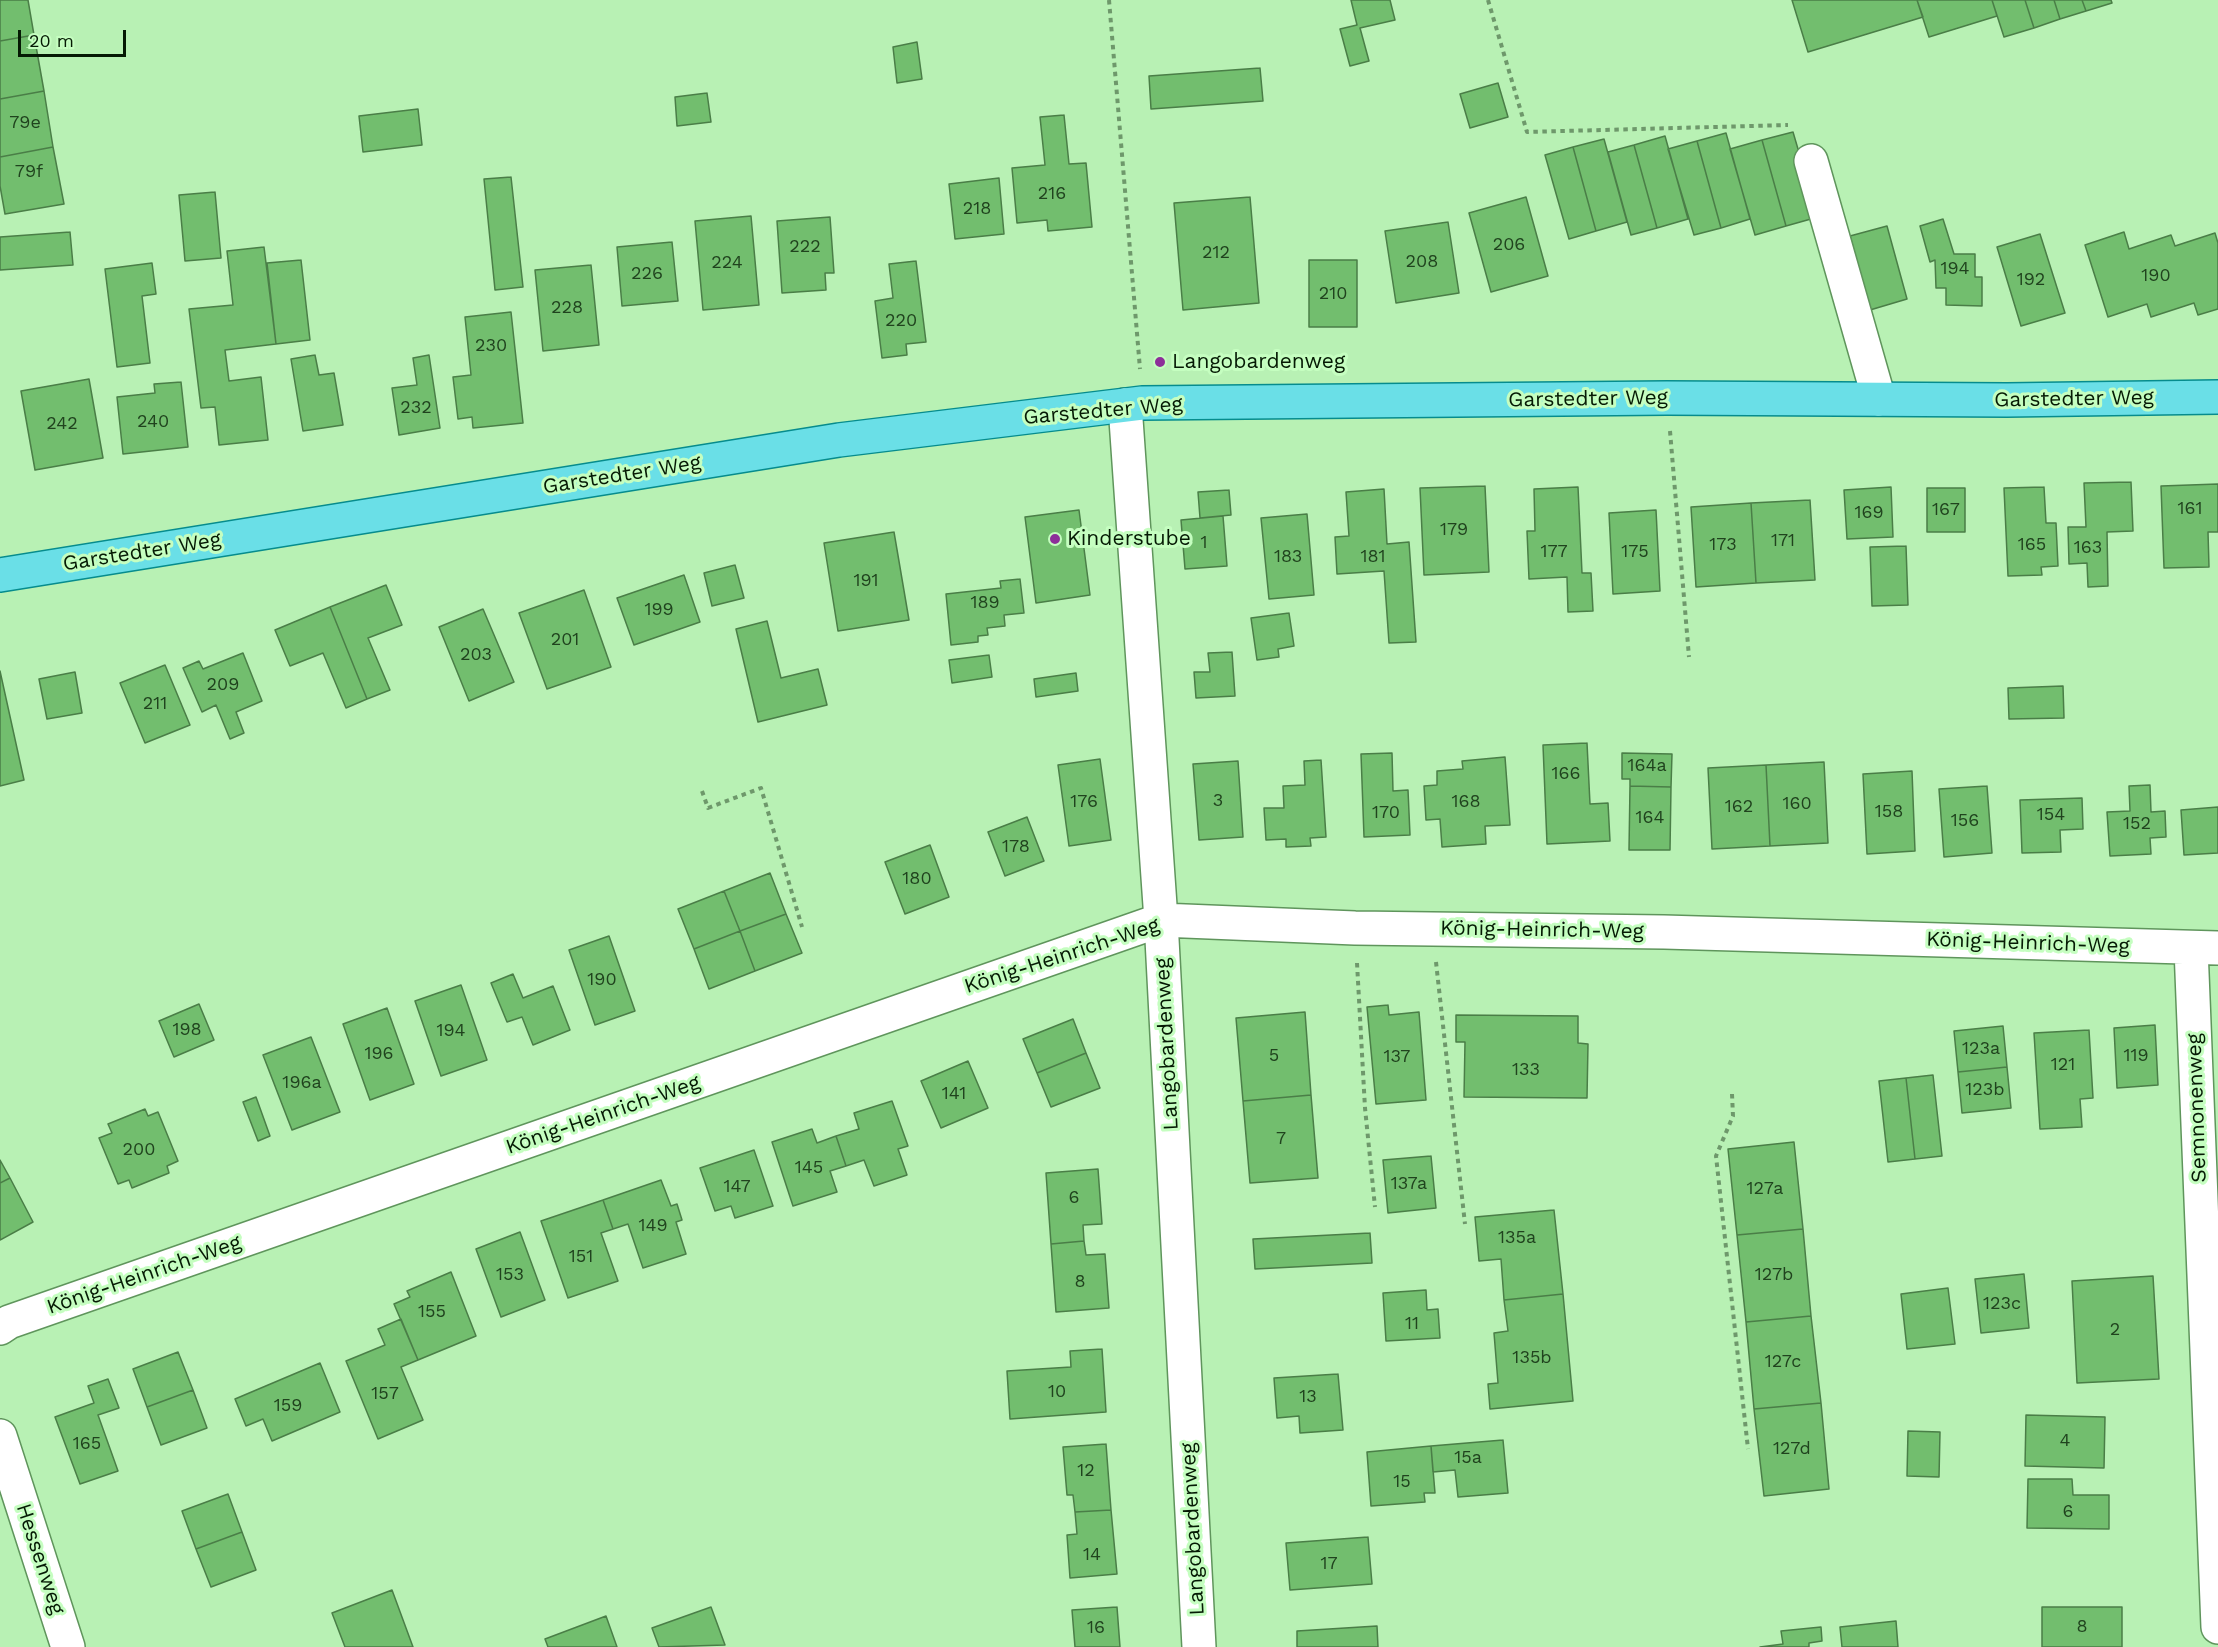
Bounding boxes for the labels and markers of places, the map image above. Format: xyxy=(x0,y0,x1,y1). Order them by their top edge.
place label: Langobardenweg xyxy=(1172,349,1345,375)
marker: Langobardenweg xyxy=(1153,355,1167,369)
place label: Kinderstube xyxy=(1067,526,1191,552)
marker: Kinderstube xyxy=(1048,532,1062,546)

